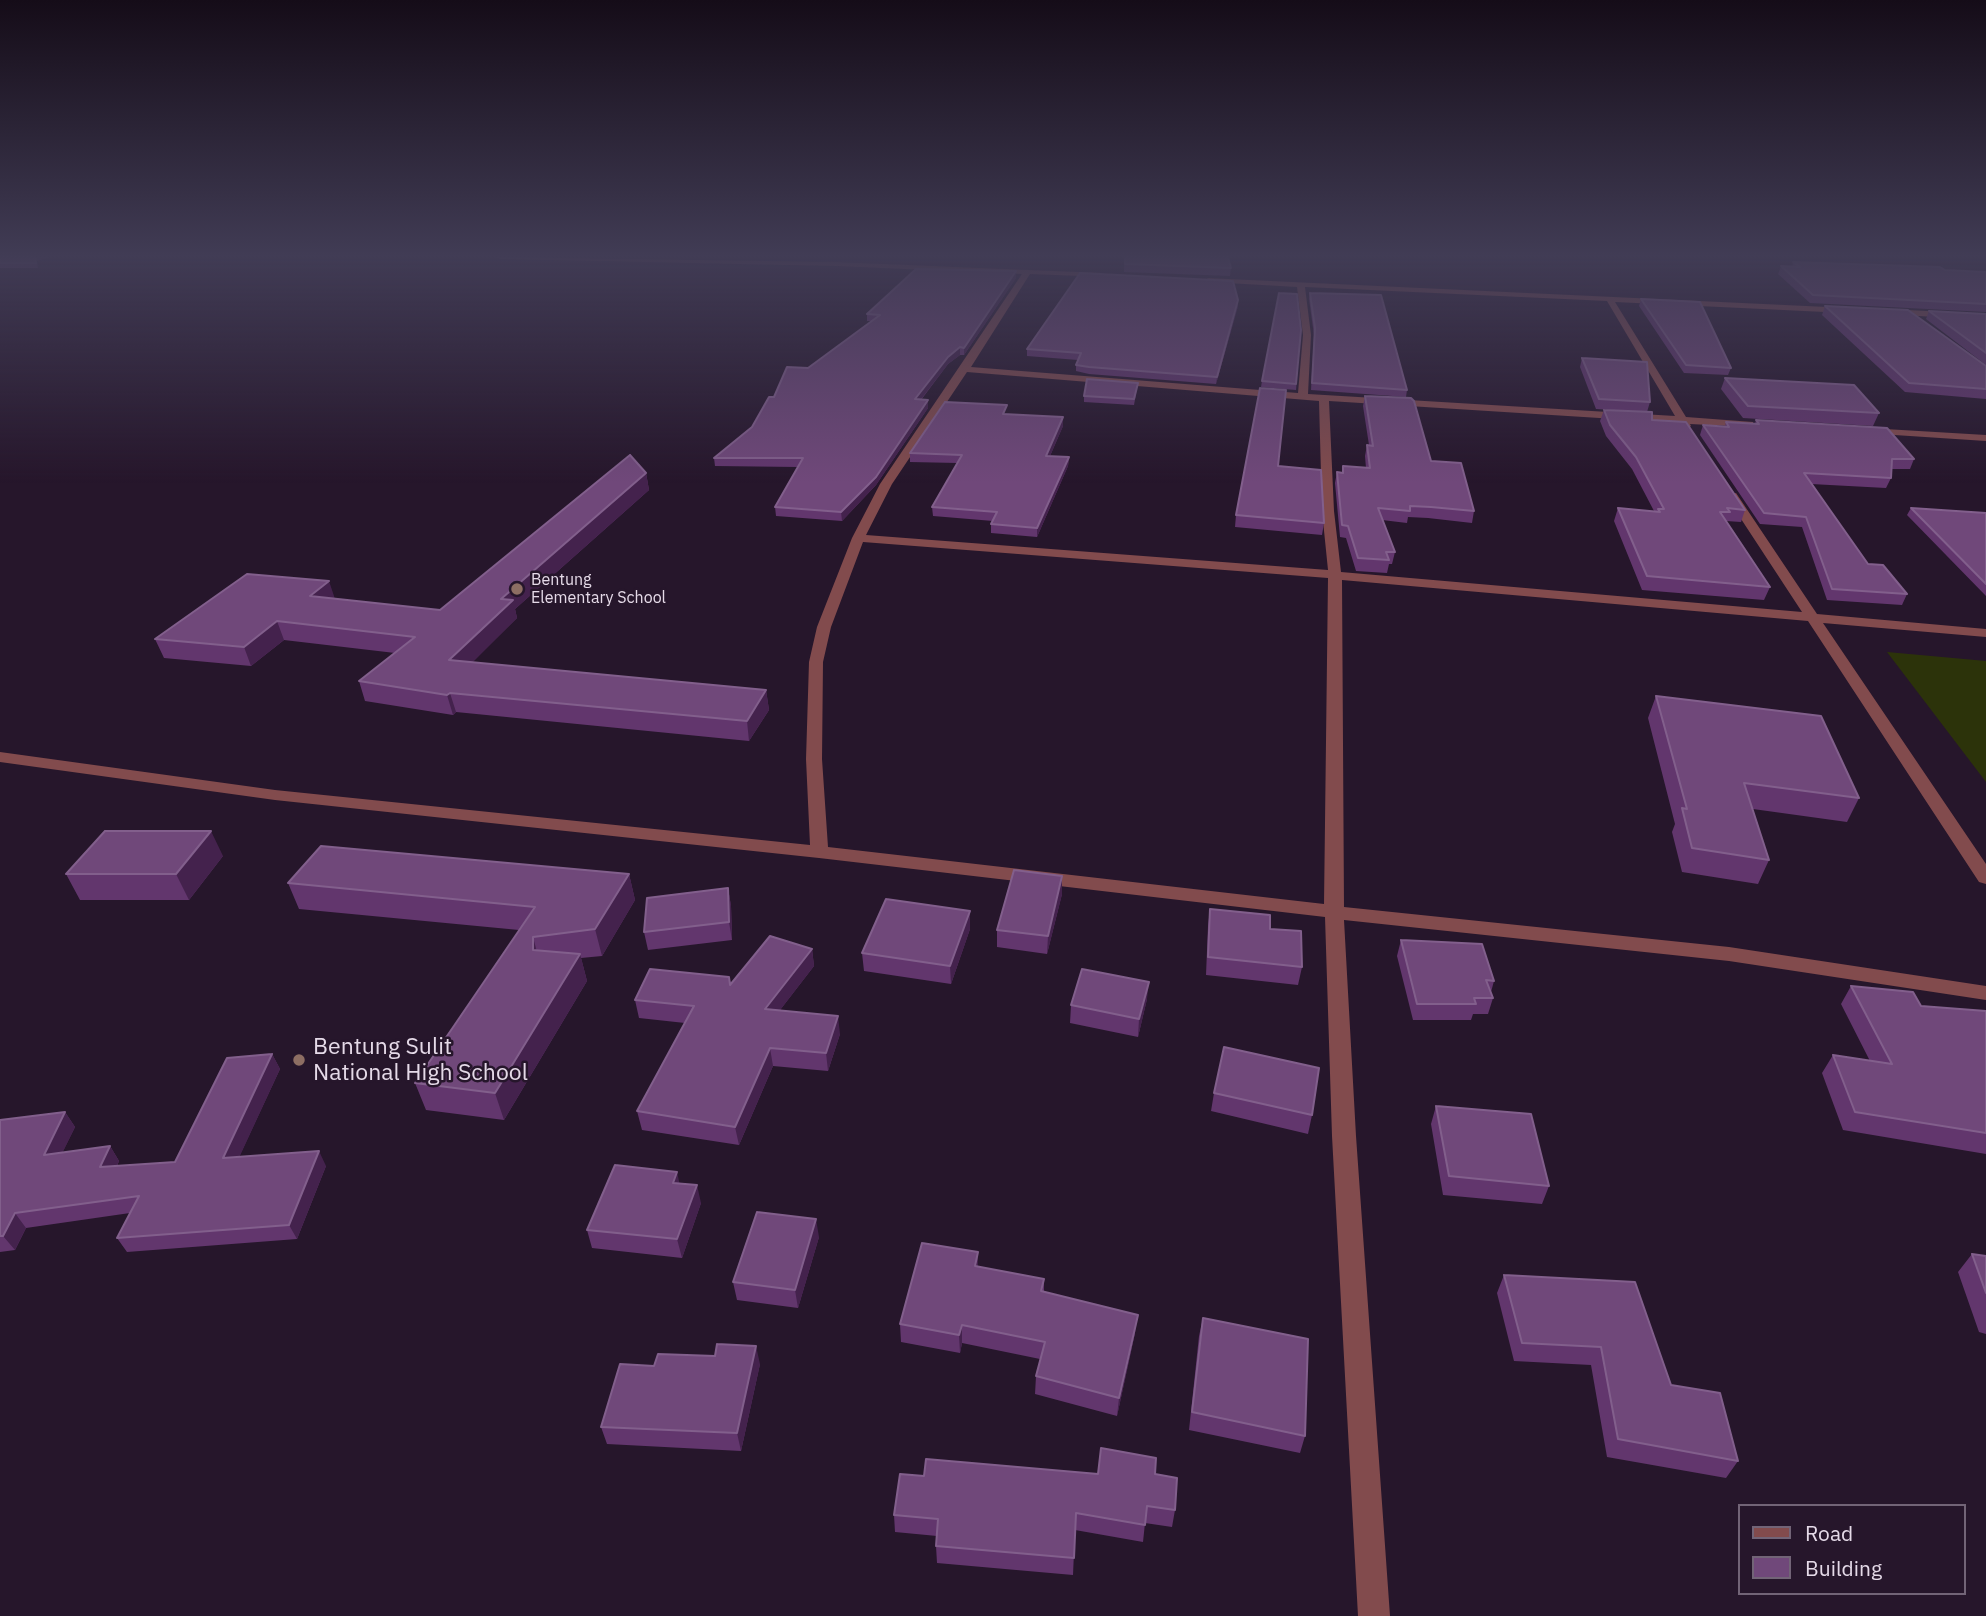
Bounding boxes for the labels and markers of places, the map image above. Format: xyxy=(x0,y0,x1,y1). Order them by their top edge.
place label: Bentung Elementary School xyxy=(531,570,666,608)
marker: Bentung Elementary School xyxy=(509,581,525,597)
place label: Bentung Sulit National High School xyxy=(313,1033,528,1087)
marker: Bentung Sulit National High School xyxy=(291,1052,307,1068)

